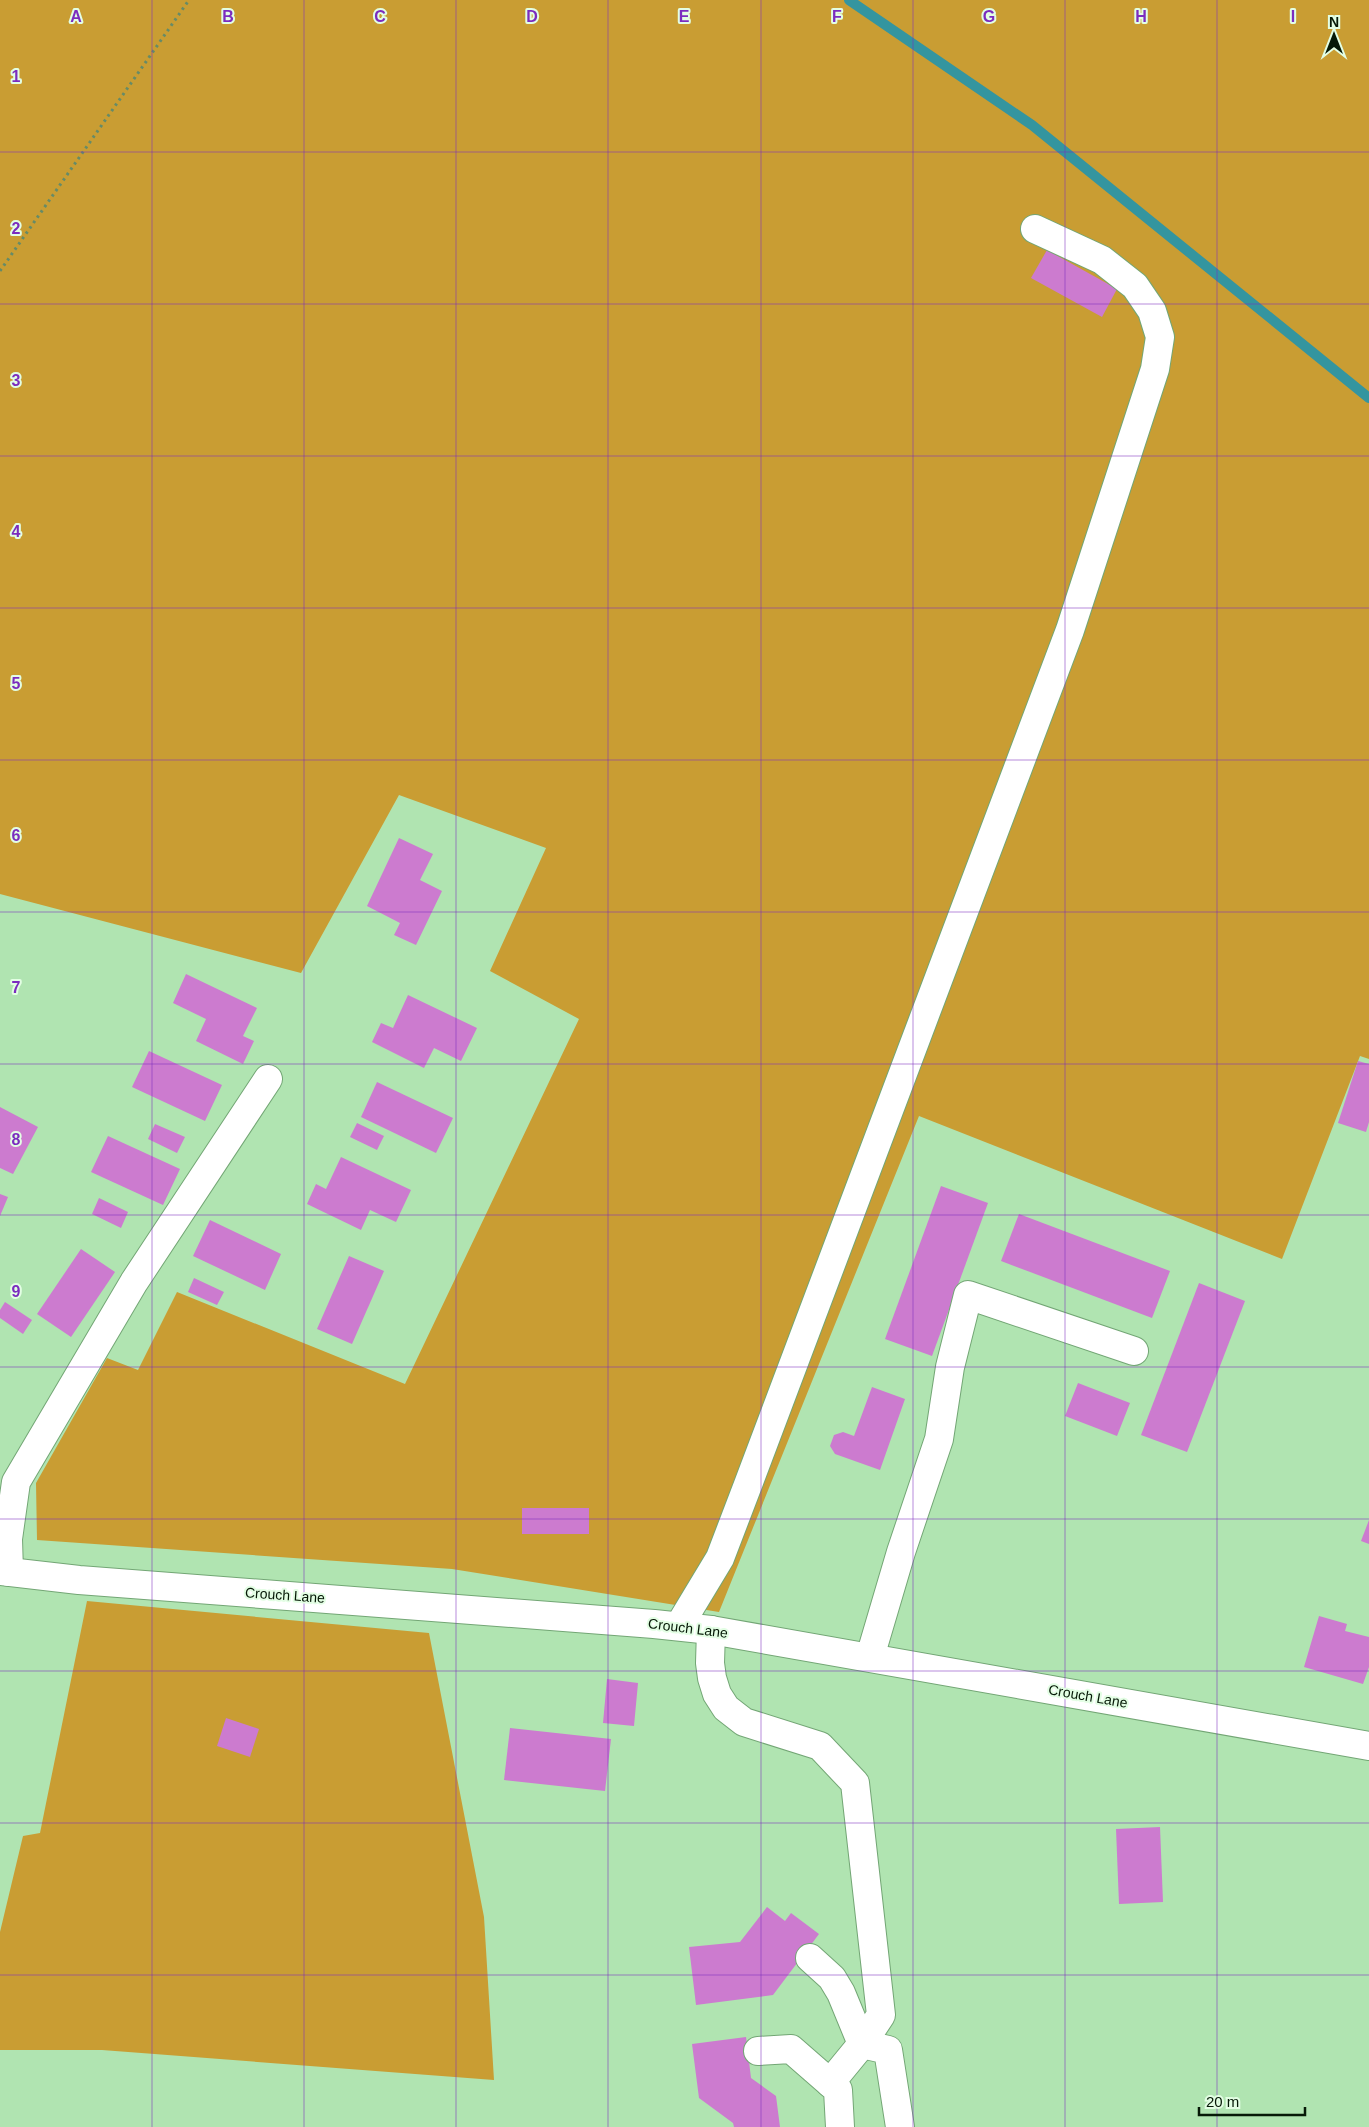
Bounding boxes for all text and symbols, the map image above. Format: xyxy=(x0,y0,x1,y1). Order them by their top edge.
text: A xyxy=(70,8,82,25)
text: B xyxy=(222,8,234,25)
text: C xyxy=(374,8,386,25)
text: D xyxy=(526,8,538,25)
text: E xyxy=(679,8,690,25)
text: F xyxy=(832,8,842,25)
text: G xyxy=(983,8,995,25)
text: H xyxy=(1135,8,1147,25)
text: I xyxy=(1291,8,1295,25)
north arrow xyxy=(1309,10,1359,60)
text: N xyxy=(1329,14,1339,30)
text: 1 xyxy=(12,68,21,85)
text: 2 xyxy=(12,220,21,237)
text: 3 xyxy=(12,372,21,389)
text: 4 xyxy=(12,523,21,540)
text: 5 xyxy=(12,675,21,692)
text: 6 xyxy=(12,827,21,844)
text: 7 xyxy=(12,979,21,996)
text: 8 xyxy=(12,1131,21,1148)
text: 9 xyxy=(12,1283,21,1300)
street label: Crouch Lane xyxy=(244,1584,326,1606)
street label: Crouch Lane xyxy=(647,1615,729,1641)
street label: Crouch Lane xyxy=(1047,1681,1129,1711)
scale bar xyxy=(1199,2084,1305,2116)
text: 20 m xyxy=(1206,2093,1239,2110)

